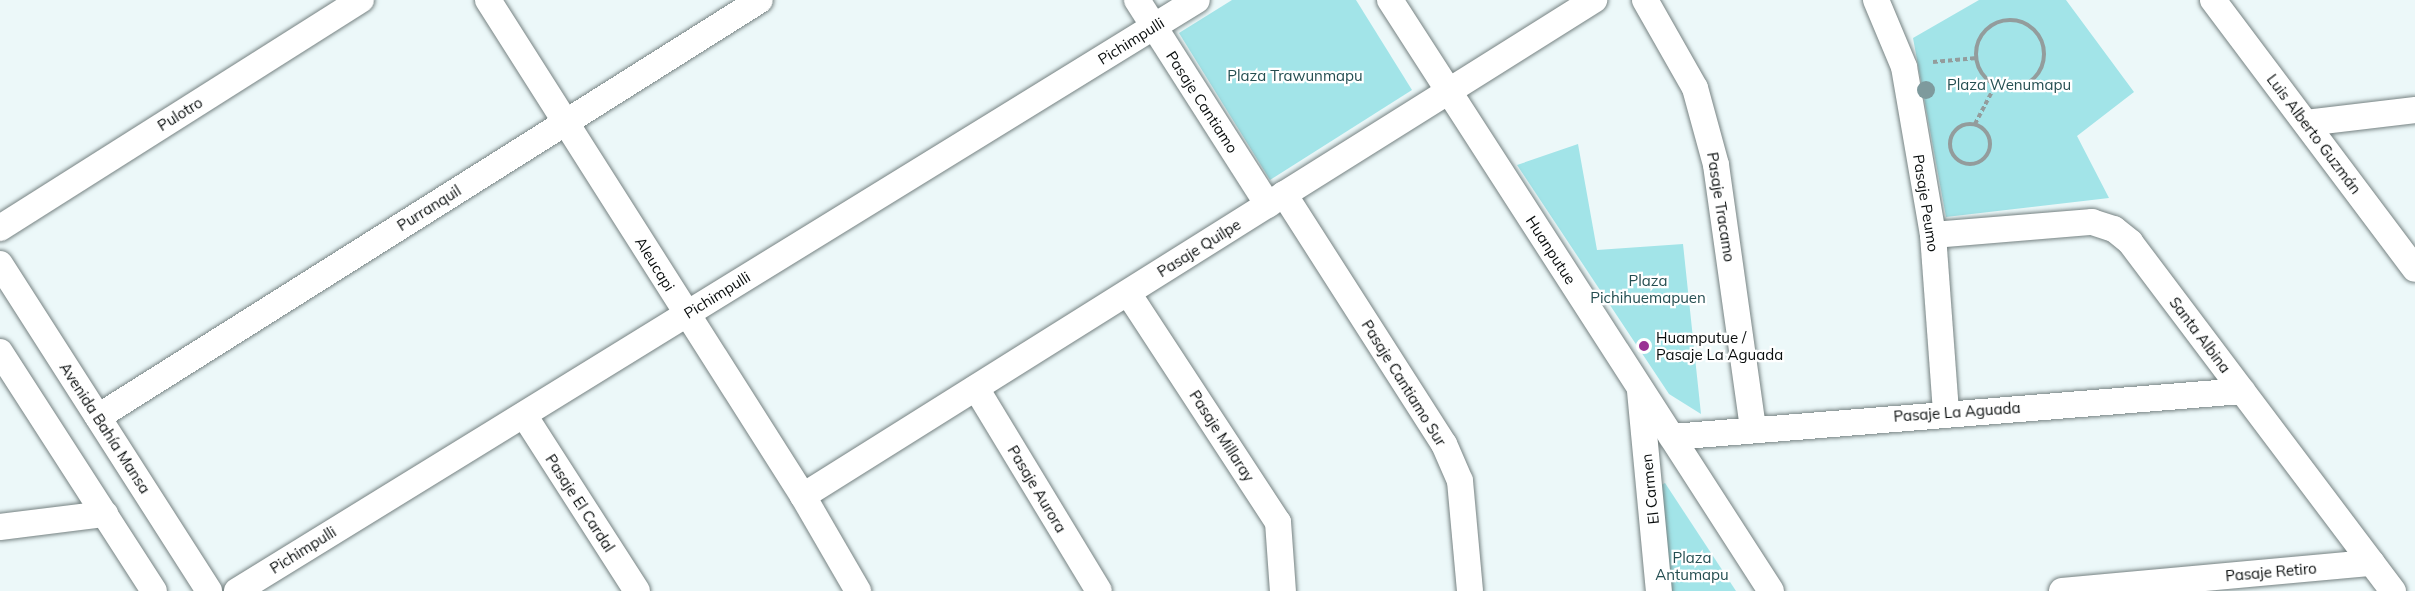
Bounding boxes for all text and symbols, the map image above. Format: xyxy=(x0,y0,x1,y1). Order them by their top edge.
street label: Pichimpulli xyxy=(1095,14,1167,68)
street label: Pasaje Cantiamo xyxy=(1162,48,1242,156)
park label: Plaza Trawunmapu xyxy=(1227,67,1363,85)
street label: Luis Alberto Guzmán xyxy=(2263,71,2365,197)
park label: Plaza Wenumapu xyxy=(1947,76,2071,94)
street label: Pulotro xyxy=(154,93,206,135)
street label: Pasaje Tracamo xyxy=(1703,151,1739,263)
street label: Pasaje Peumo xyxy=(1909,153,1943,253)
street label: Purranquil xyxy=(394,181,464,235)
street label: Huanputue xyxy=(1522,213,1580,287)
street label: Pasaje Quilpe xyxy=(1154,215,1244,281)
street label: Aleucapi xyxy=(631,234,679,294)
street label: Pichimpulli xyxy=(681,268,753,322)
park label: Plaza Pichihuemapuen xyxy=(1590,271,1706,306)
street label: Santa Albina xyxy=(2166,294,2234,376)
street label: Pasaje Cantiamo Sur xyxy=(1358,317,1450,449)
place label: Huamputue / Pasaje La Aguada xyxy=(1656,328,1783,363)
marker: Huamputue / Pasaje La Aguada xyxy=(1637,339,1651,353)
street label: Avenida Bahía Mansa xyxy=(56,359,154,497)
street label: Pasaje Millaray xyxy=(1186,387,1258,485)
street label: Pasaje La Aguada xyxy=(1893,399,2021,425)
street label: Pasaje Aurora xyxy=(1004,442,1070,536)
street label: Pasaje El Cardal xyxy=(542,451,618,555)
street label: El Carmen xyxy=(1637,453,1663,525)
street label: Pichimpulli xyxy=(267,523,339,577)
park label: Plaza Antumapu xyxy=(1655,548,1729,583)
street label: Pasaje Retiro xyxy=(2225,559,2317,585)

